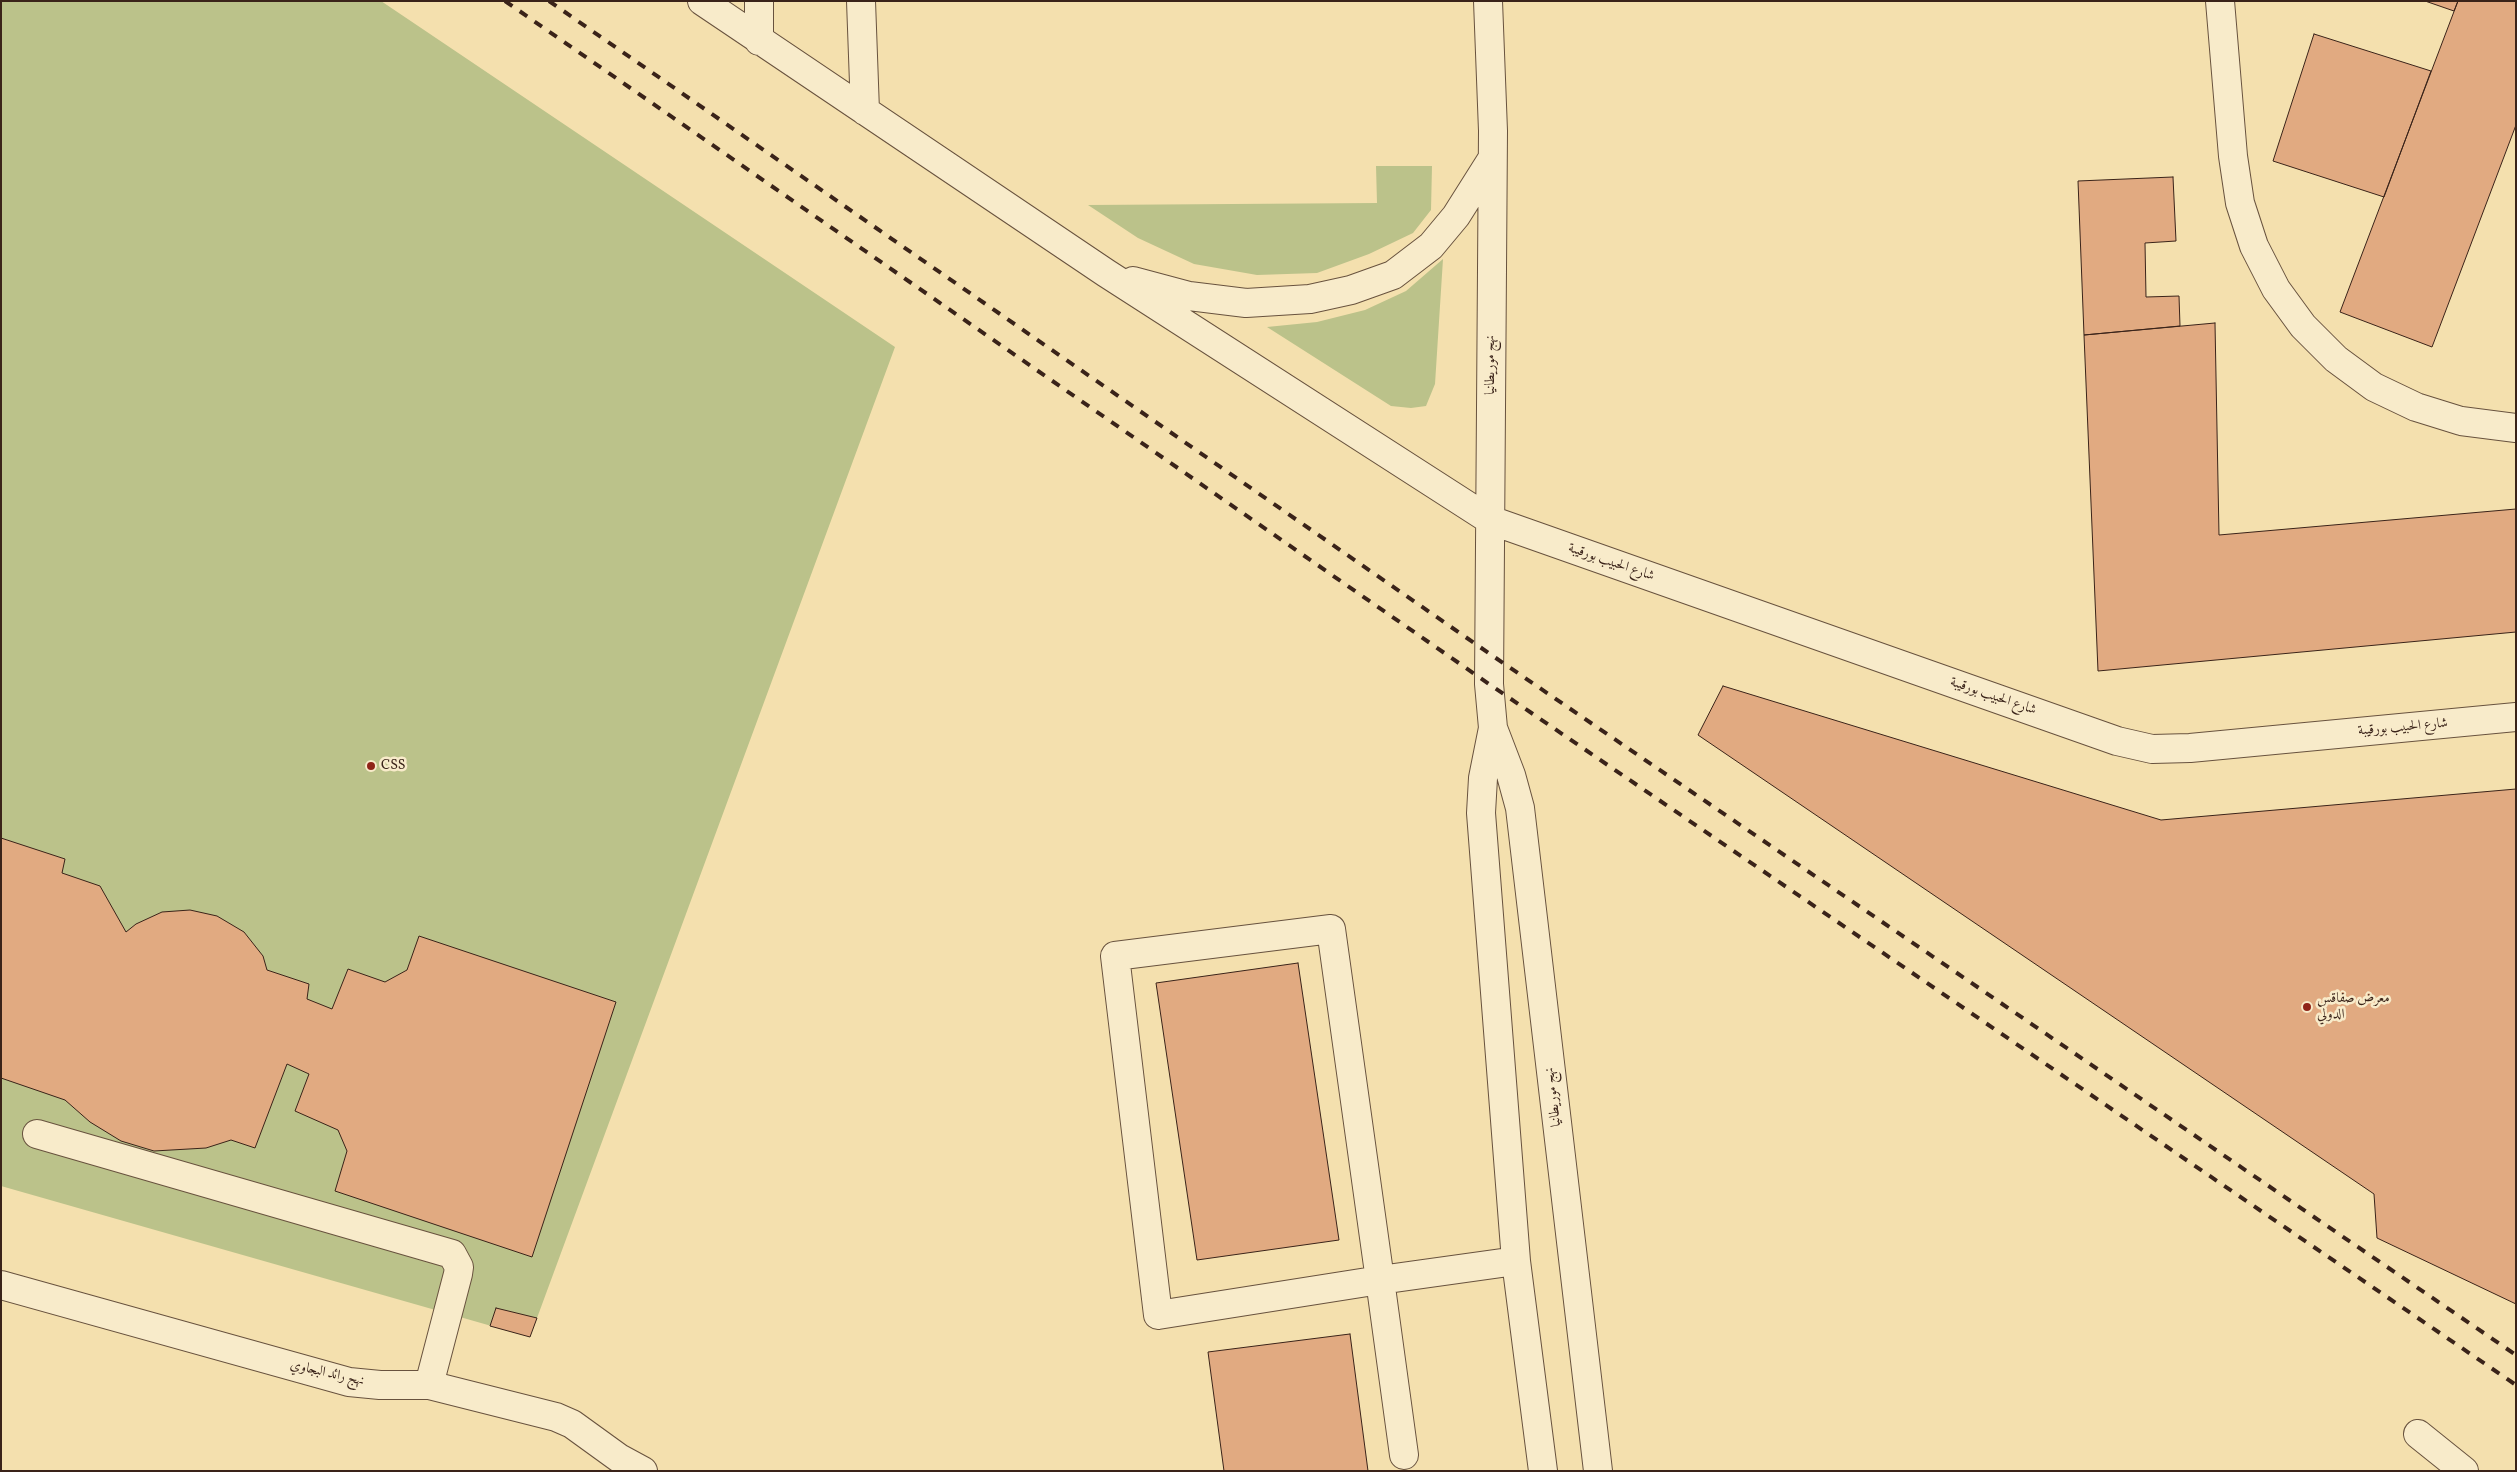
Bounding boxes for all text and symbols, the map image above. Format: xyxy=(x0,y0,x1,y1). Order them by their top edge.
street label: نهج موريطانيا xyxy=(1483,335,1499,395)
street label: شارع الحبيب بورقيبة xyxy=(1566,540,1656,586)
street label: شارع الحبيب بورقيبة xyxy=(1948,674,2038,720)
street label: شارع الحبيب بورقيبة xyxy=(2357,716,2449,740)
place label: CSS xyxy=(381,758,406,774)
marker: CSS xyxy=(365,760,377,772)
place label: معرض صفاقس الدولي xyxy=(2317,991,2390,1024)
marker: معرض صفاقس الدولي xyxy=(2301,1001,2313,1013)
street label: نهج موريطانيا xyxy=(1542,1066,1566,1128)
street label: نهج رائد البجاوي xyxy=(288,1357,366,1391)

